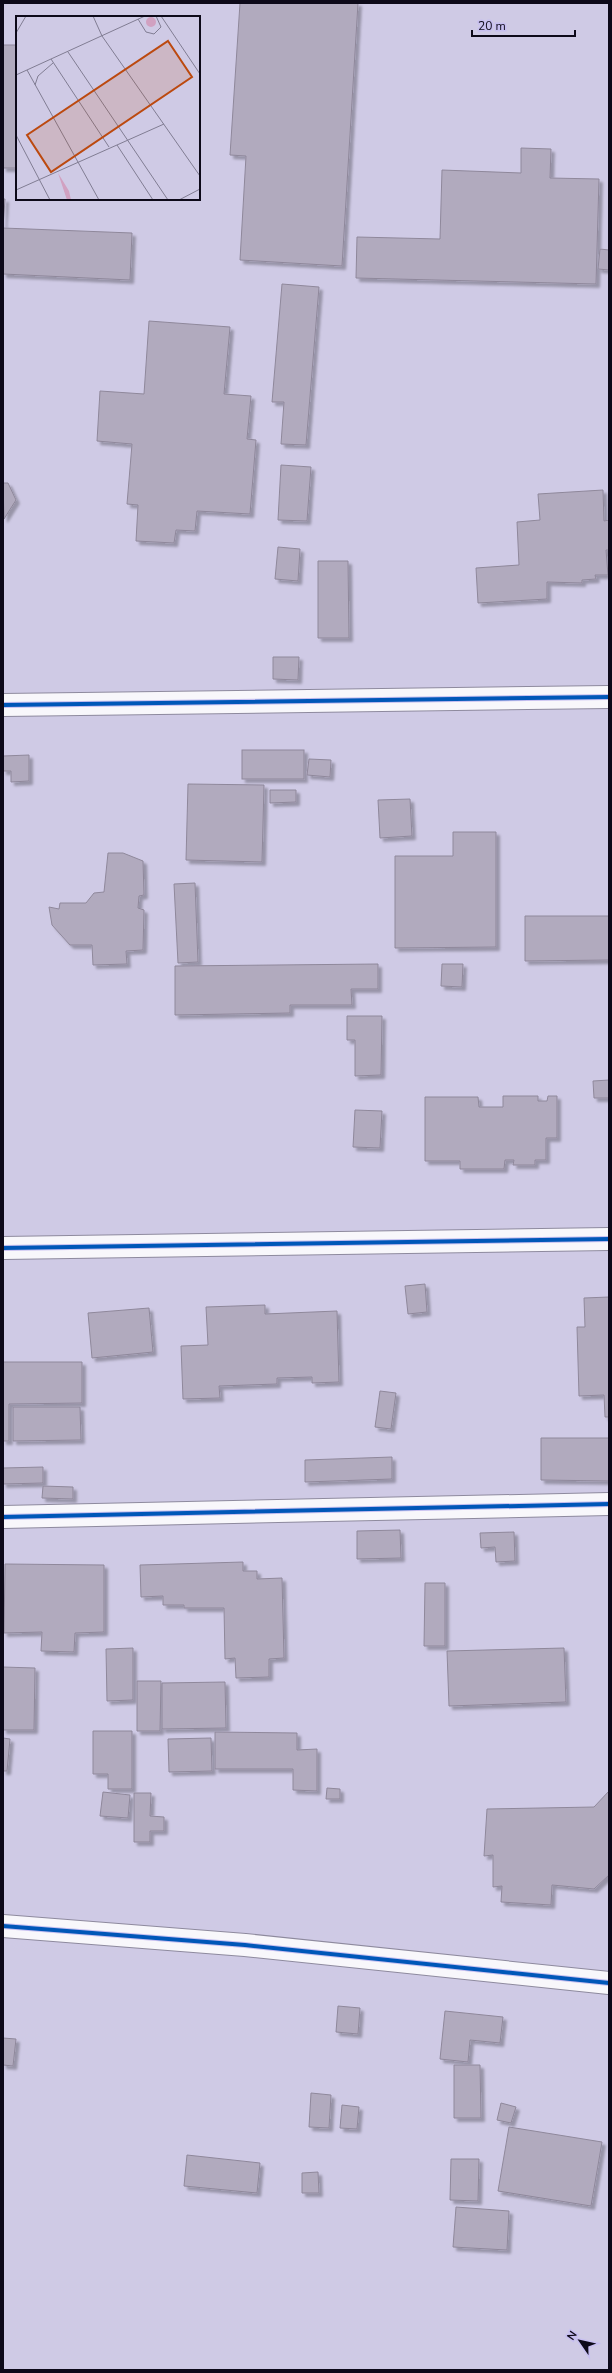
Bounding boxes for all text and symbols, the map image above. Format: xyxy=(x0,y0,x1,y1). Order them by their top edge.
scale bar xyxy=(472,12,575,38)
inset map xyxy=(16,16,200,200)
text: 20 m xyxy=(478,18,506,34)
north arrow xyxy=(560,2321,600,2361)
text: N xyxy=(564,2328,581,2343)

